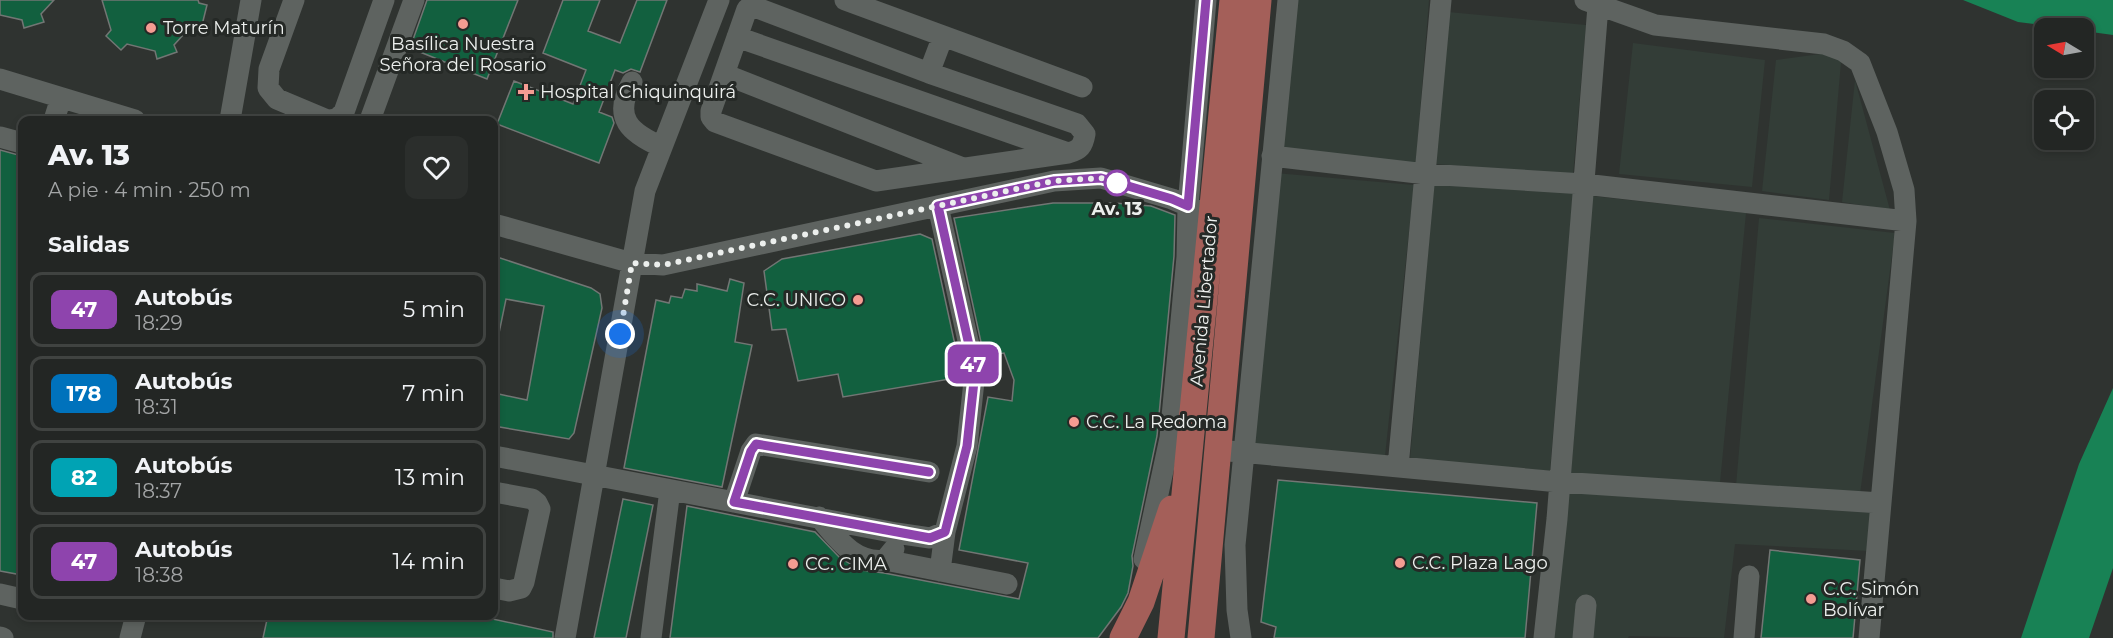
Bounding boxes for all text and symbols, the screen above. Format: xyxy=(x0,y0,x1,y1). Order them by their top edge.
place label: Torre Maturín xyxy=(163,17,285,39)
marker: Basílica Nuestra Señora del Rosario xyxy=(456,17,470,31)
north arrow xyxy=(2034,18,2094,78)
map controls xyxy=(2034,18,2094,150)
marker: Torre Maturín xyxy=(144,21,158,35)
place label: Basílica Nuestra Señora del Rosario xyxy=(380,33,546,76)
place label: Hospital Chiquinquirá xyxy=(540,81,736,103)
marker: Hospital Chiquinquirá xyxy=(517,83,535,101)
button: locate xyxy=(2034,90,2094,150)
button: heart xyxy=(405,136,468,199)
text: Av. 13 xyxy=(48,138,130,172)
marker: Av. 13 xyxy=(1104,170,1130,196)
text: A pie · 4 min · 250 m xyxy=(48,178,251,202)
place label: Av. 13 xyxy=(1091,198,1143,220)
street label: Avenida Libertador xyxy=(1186,215,1222,387)
text: Salidas xyxy=(48,231,129,258)
text: Autobús xyxy=(135,284,232,311)
place label: C.C. UNICO xyxy=(746,289,846,311)
marker: C.C. UNICO xyxy=(851,293,865,307)
text: 5 min xyxy=(403,296,465,323)
text: 47 xyxy=(71,297,97,322)
text: 18:29 xyxy=(135,311,183,335)
your location xyxy=(605,319,635,349)
line badge: 47 xyxy=(946,344,1000,384)
text: 47 xyxy=(960,352,986,377)
text: Autobús xyxy=(135,368,232,395)
text: 7 min xyxy=(402,380,465,407)
text: 178 xyxy=(67,381,101,406)
text: 18:31 xyxy=(135,395,178,419)
place label: C.C. La Redoma xyxy=(1086,411,1227,433)
marker: C.C. La Redoma xyxy=(1067,415,1081,429)
text: Autobús xyxy=(135,452,232,479)
text: 13 min xyxy=(395,464,465,491)
text: 82 xyxy=(71,465,97,490)
text: 18:37 xyxy=(135,479,182,503)
text: Autobús xyxy=(135,536,232,563)
text: 14 min xyxy=(393,548,465,575)
text: 47 xyxy=(71,549,97,574)
place label: C.C. Plaza Lago xyxy=(1412,552,1548,574)
place label: CC. CIMA xyxy=(805,553,887,575)
marker: C.C. Plaza Lago xyxy=(1393,556,1407,570)
marker: CC. CIMA xyxy=(786,557,800,571)
text: 18:38 xyxy=(135,563,183,587)
place label: C.C. Simón Bolívar xyxy=(1823,578,1919,621)
marker: C.C. Simón Bolívar xyxy=(1804,592,1818,606)

